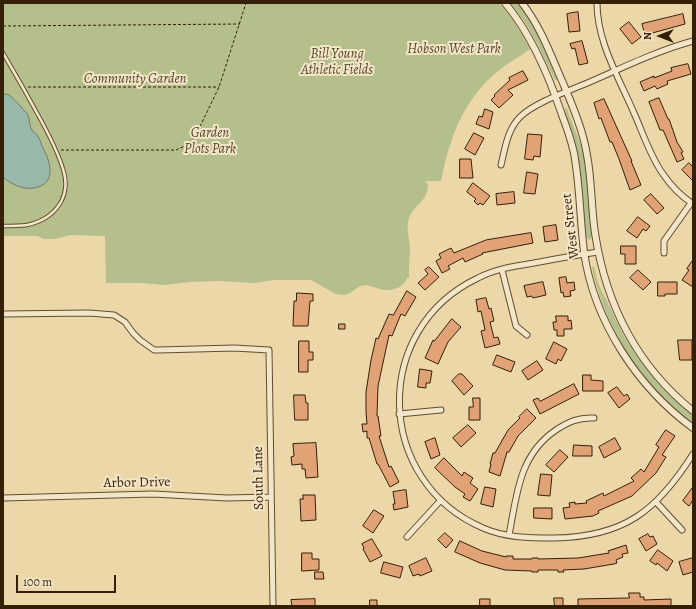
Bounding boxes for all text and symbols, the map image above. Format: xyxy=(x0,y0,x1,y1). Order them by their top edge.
north arrow xyxy=(640,16,680,56)
text: N xyxy=(640,32,655,40)
park label: Hobson West Park xyxy=(407,42,501,58)
park label: Bill Young Athletic Fields xyxy=(301,47,373,80)
park label: Community Garden xyxy=(84,72,186,88)
park label: Garden Plots Park xyxy=(184,126,236,158)
street label: West Street xyxy=(559,192,583,260)
street label: South Lane xyxy=(250,446,268,510)
street label: Arbor Drive xyxy=(103,474,171,492)
scale bar xyxy=(18,567,118,593)
text: 100 m xyxy=(23,574,52,590)

